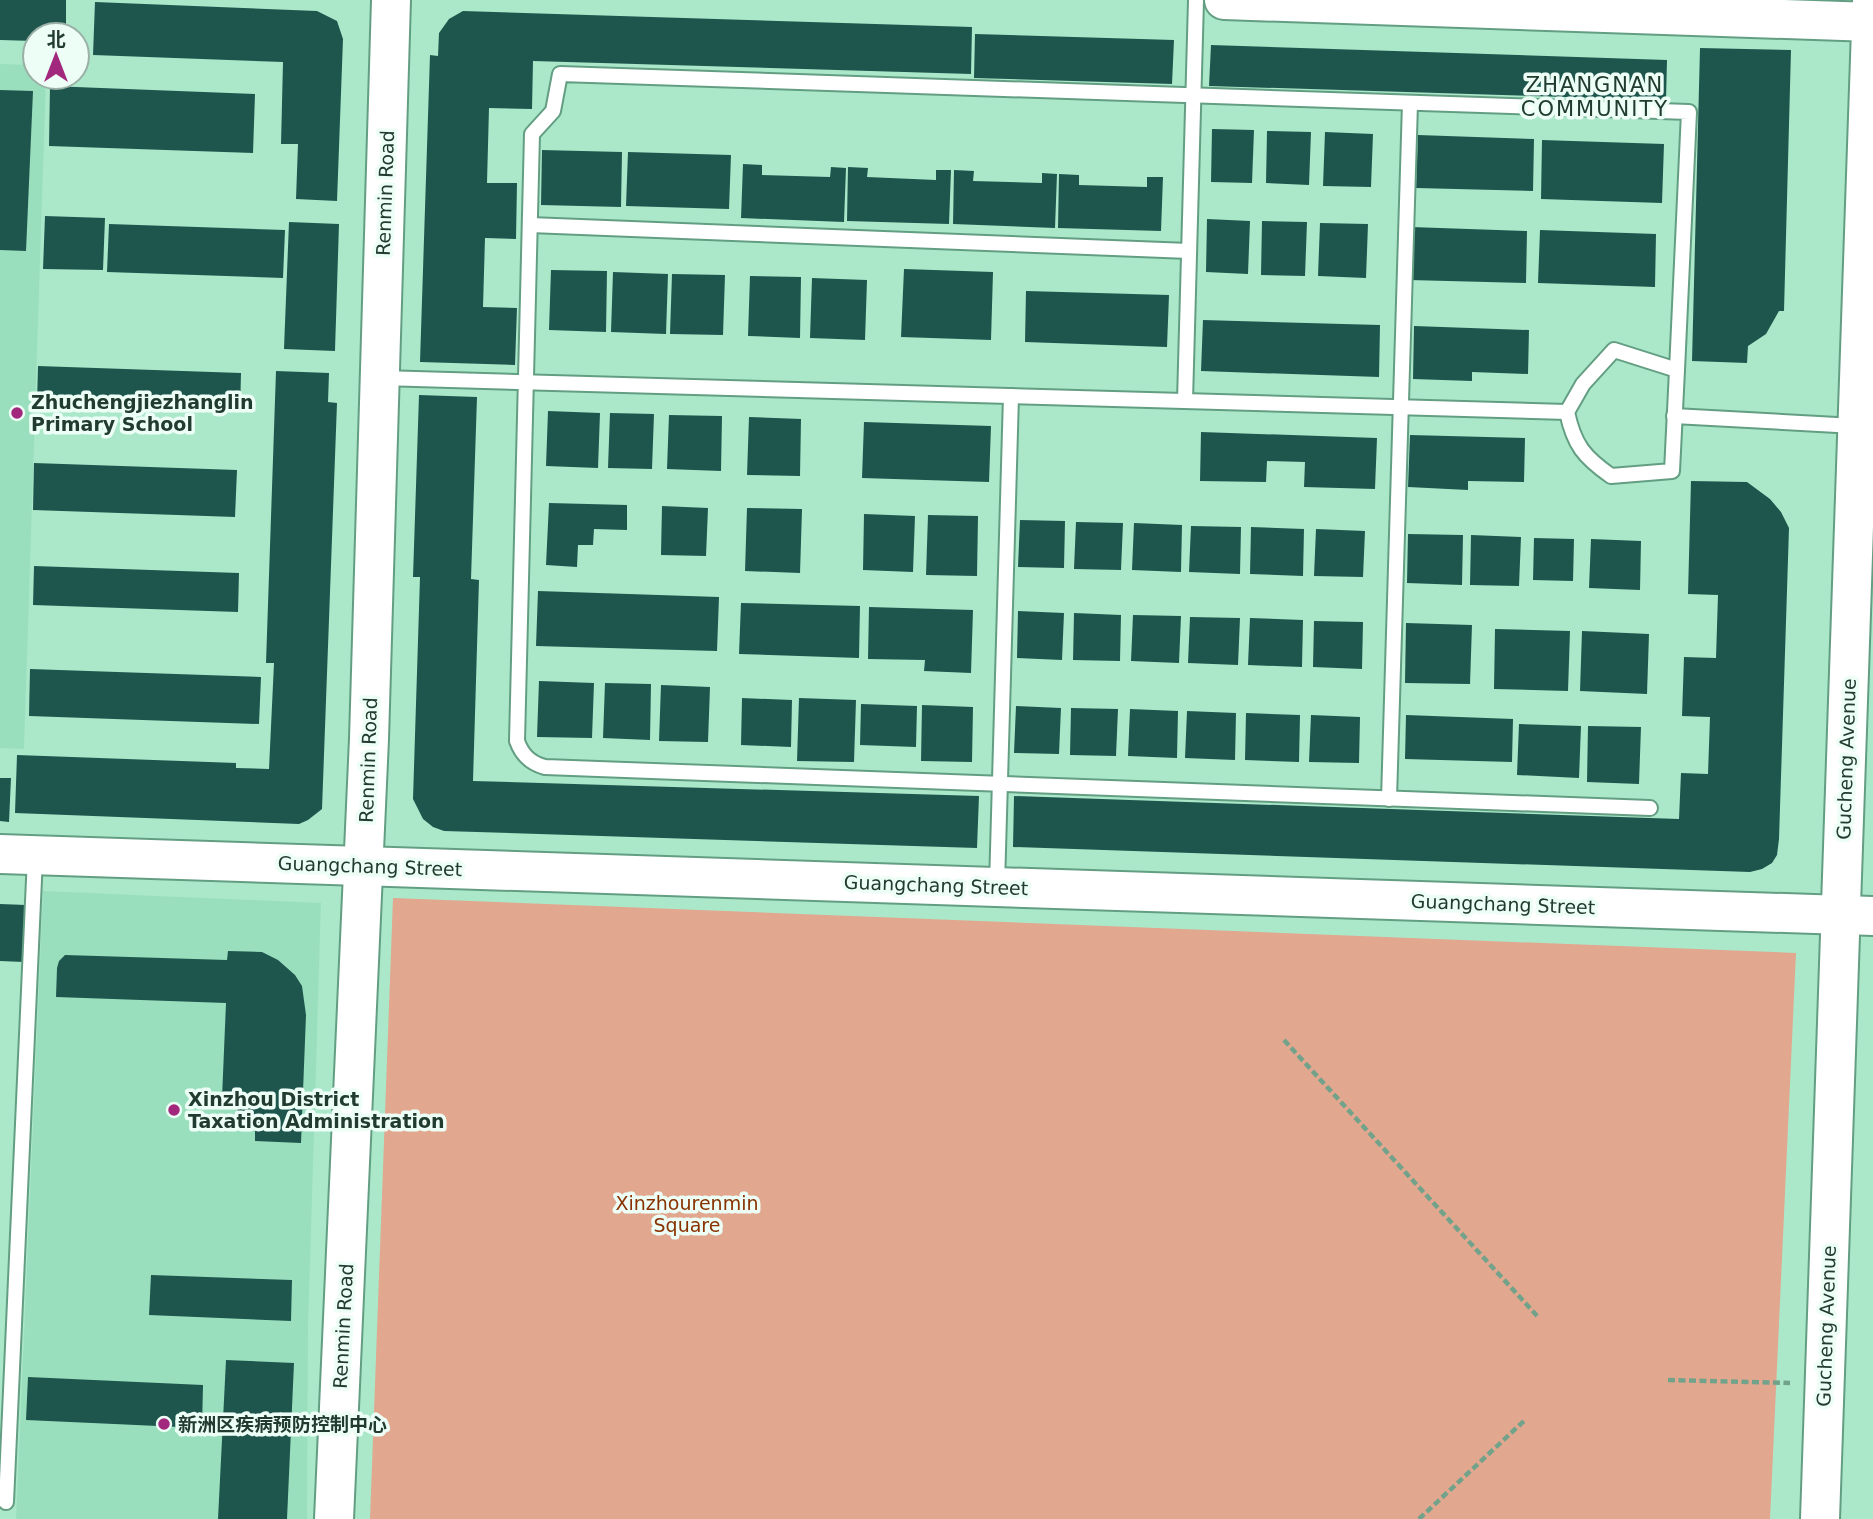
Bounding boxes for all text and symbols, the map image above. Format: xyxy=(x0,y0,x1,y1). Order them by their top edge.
north arrow xyxy=(21,21,91,91)
text: 北 xyxy=(46,28,66,50)
district label: ZHANGNAN COMMUNITY xyxy=(1521,73,1669,121)
street label: Renmin Road xyxy=(372,130,398,256)
place label: Zhuchengjiezhanglin Primary School xyxy=(31,391,254,435)
marker: Zhuchengjiezhanglin Primary School xyxy=(9,405,25,421)
street label: Gucheng Avenue xyxy=(1832,678,1860,840)
street label: Renmin Road xyxy=(355,697,381,823)
street label: Guangchang Street xyxy=(277,852,463,880)
street label: Guangchang Street xyxy=(843,871,1029,899)
street label: Guangchang Street xyxy=(1410,890,1596,918)
place label: Xinzhou District Taxation Administration xyxy=(188,1088,445,1132)
marker: Xinzhou District Taxation Administration xyxy=(166,1102,182,1118)
park label: Xinzhourenmin Square xyxy=(616,1192,758,1236)
street label: Gucheng Avenue xyxy=(1812,1245,1840,1407)
street label: Renmin Road xyxy=(329,1263,357,1389)
place label: 新洲区疾病预防控制中心 xyxy=(178,1413,387,1435)
marker: 新洲区疾病预防控制中心 xyxy=(156,1416,172,1432)

